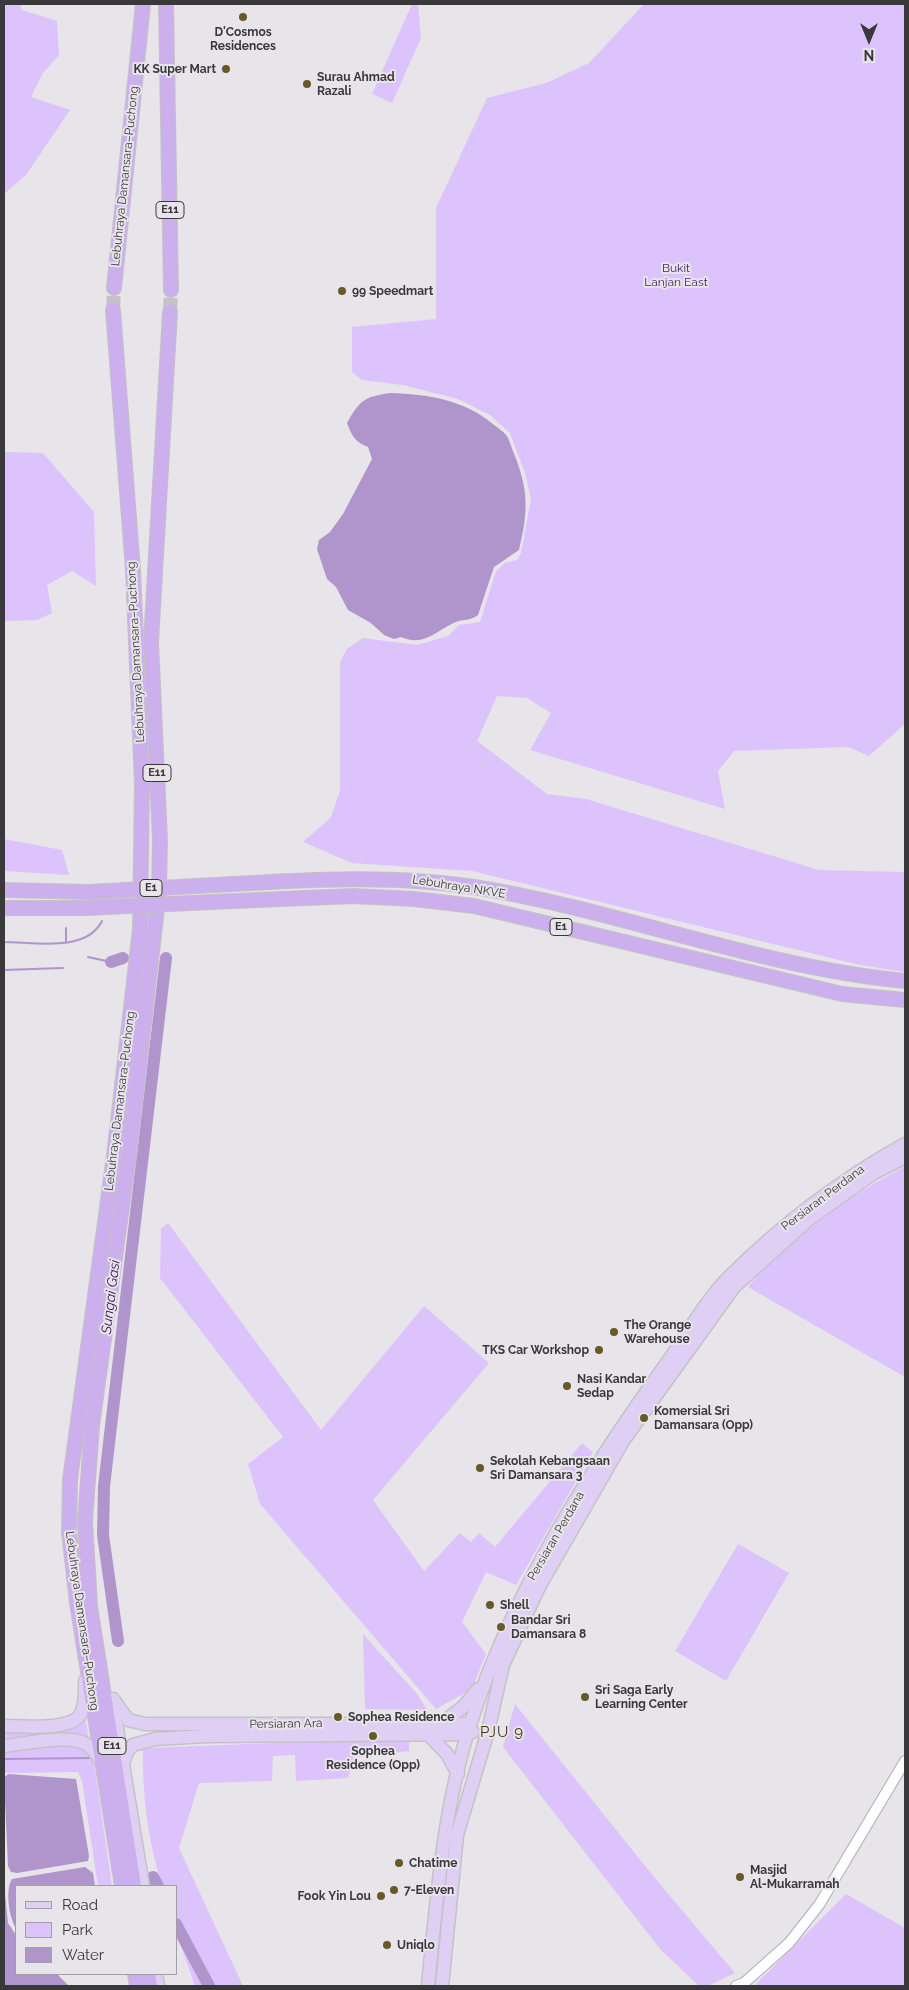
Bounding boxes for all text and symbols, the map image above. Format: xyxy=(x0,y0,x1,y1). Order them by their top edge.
marker: D'Cosmos Residences xyxy=(237,11,249,23)
north arrow xyxy=(844,15,894,65)
place label: D'Cosmos Residences xyxy=(210,25,276,53)
text: N xyxy=(864,47,874,63)
place label: KK Super Mart xyxy=(134,62,216,76)
marker: KK Super Mart xyxy=(220,63,232,75)
place label: Surau Ahmad Razali xyxy=(317,70,395,98)
marker: Surau Ahmad Razali xyxy=(301,78,313,90)
street label: Lebuhraya Damansara–Puchong xyxy=(108,85,142,267)
road number: E11 xyxy=(156,202,184,218)
park label: Bukit Lanjan East xyxy=(644,261,708,289)
place label: 99 Speedmart xyxy=(352,284,433,298)
marker: 99 Speedmart xyxy=(336,285,348,297)
street label: Lebuhraya Damansara–Puchong xyxy=(124,561,148,743)
road number: E11 xyxy=(143,764,171,781)
street label: Lebuhraya NKVE xyxy=(411,873,507,901)
road number: E1 xyxy=(140,880,162,896)
road number: E1 xyxy=(550,919,572,936)
street label: Lebuhraya Damansara–Puchong xyxy=(102,1010,138,1192)
street label: Persiaran Perdana xyxy=(779,1162,867,1234)
water label: Sungai Gasi xyxy=(98,1259,124,1335)
place label: The Orange Warehouse xyxy=(624,1318,691,1346)
marker: The Orange Warehouse xyxy=(608,1326,620,1338)
place label: TKS Car Workshop xyxy=(482,1343,589,1357)
marker: TKS Car Workshop xyxy=(593,1344,605,1356)
place label: Nasi Kandar Sedap xyxy=(577,1372,646,1400)
marker: Nasi Kandar Sedap xyxy=(561,1380,573,1392)
place label: Komersial Sri Damansara (Opp) xyxy=(654,1404,753,1432)
marker: Komersial Sri Damansara (Opp) xyxy=(638,1412,650,1424)
place label: Sekolah Kebangsaan Sri Damansara 3 xyxy=(490,1454,610,1482)
marker: Sekolah Kebangsaan Sri Damansara 3 xyxy=(474,1462,486,1474)
street label: Persiaran Perdana xyxy=(525,1489,587,1583)
street label: Lebuhraya Damansara–Puchong xyxy=(62,1530,102,1712)
place label: Shell xyxy=(500,1598,529,1612)
marker: Shell xyxy=(484,1599,496,1611)
place label: Bandar Sri Damansara 8 xyxy=(511,1613,586,1641)
marker: Bandar Sri Damansara 8 xyxy=(495,1621,507,1633)
place label: Sri Saga Early Learning Center xyxy=(595,1683,688,1711)
marker: Sri Saga Early Learning Center xyxy=(579,1691,591,1703)
place label: Sophea Residence xyxy=(348,1710,454,1724)
marker: Sophea Residence xyxy=(332,1711,344,1723)
street label: Persiaran Ara xyxy=(249,1716,323,1732)
district label: PJU 9 xyxy=(479,1723,525,1741)
marker: Sophea Residence (Opp) xyxy=(367,1730,379,1742)
road number: E11 xyxy=(98,1738,126,1754)
place label: Sophea Residence (Opp) xyxy=(326,1744,420,1772)
place label: Chatime xyxy=(409,1856,457,1870)
marker: Chatime xyxy=(393,1857,405,1869)
place label: Masjid Al-Mukarramah xyxy=(750,1863,840,1891)
marker: Masjid Al-Mukarramah xyxy=(734,1871,746,1883)
place label: 7-Eleven xyxy=(404,1883,454,1897)
marker: 7-Eleven xyxy=(388,1884,400,1896)
legend xyxy=(15,1885,178,1975)
place label: Fook Yin Lou xyxy=(298,1889,371,1903)
marker: Fook Yin Lou xyxy=(375,1890,387,1902)
text: Road xyxy=(62,1896,98,1914)
text: Park xyxy=(62,1921,93,1939)
place label: Uniqlo xyxy=(397,1938,435,1952)
marker: Uniqlo xyxy=(381,1939,393,1951)
text: Water xyxy=(62,1946,104,1964)

